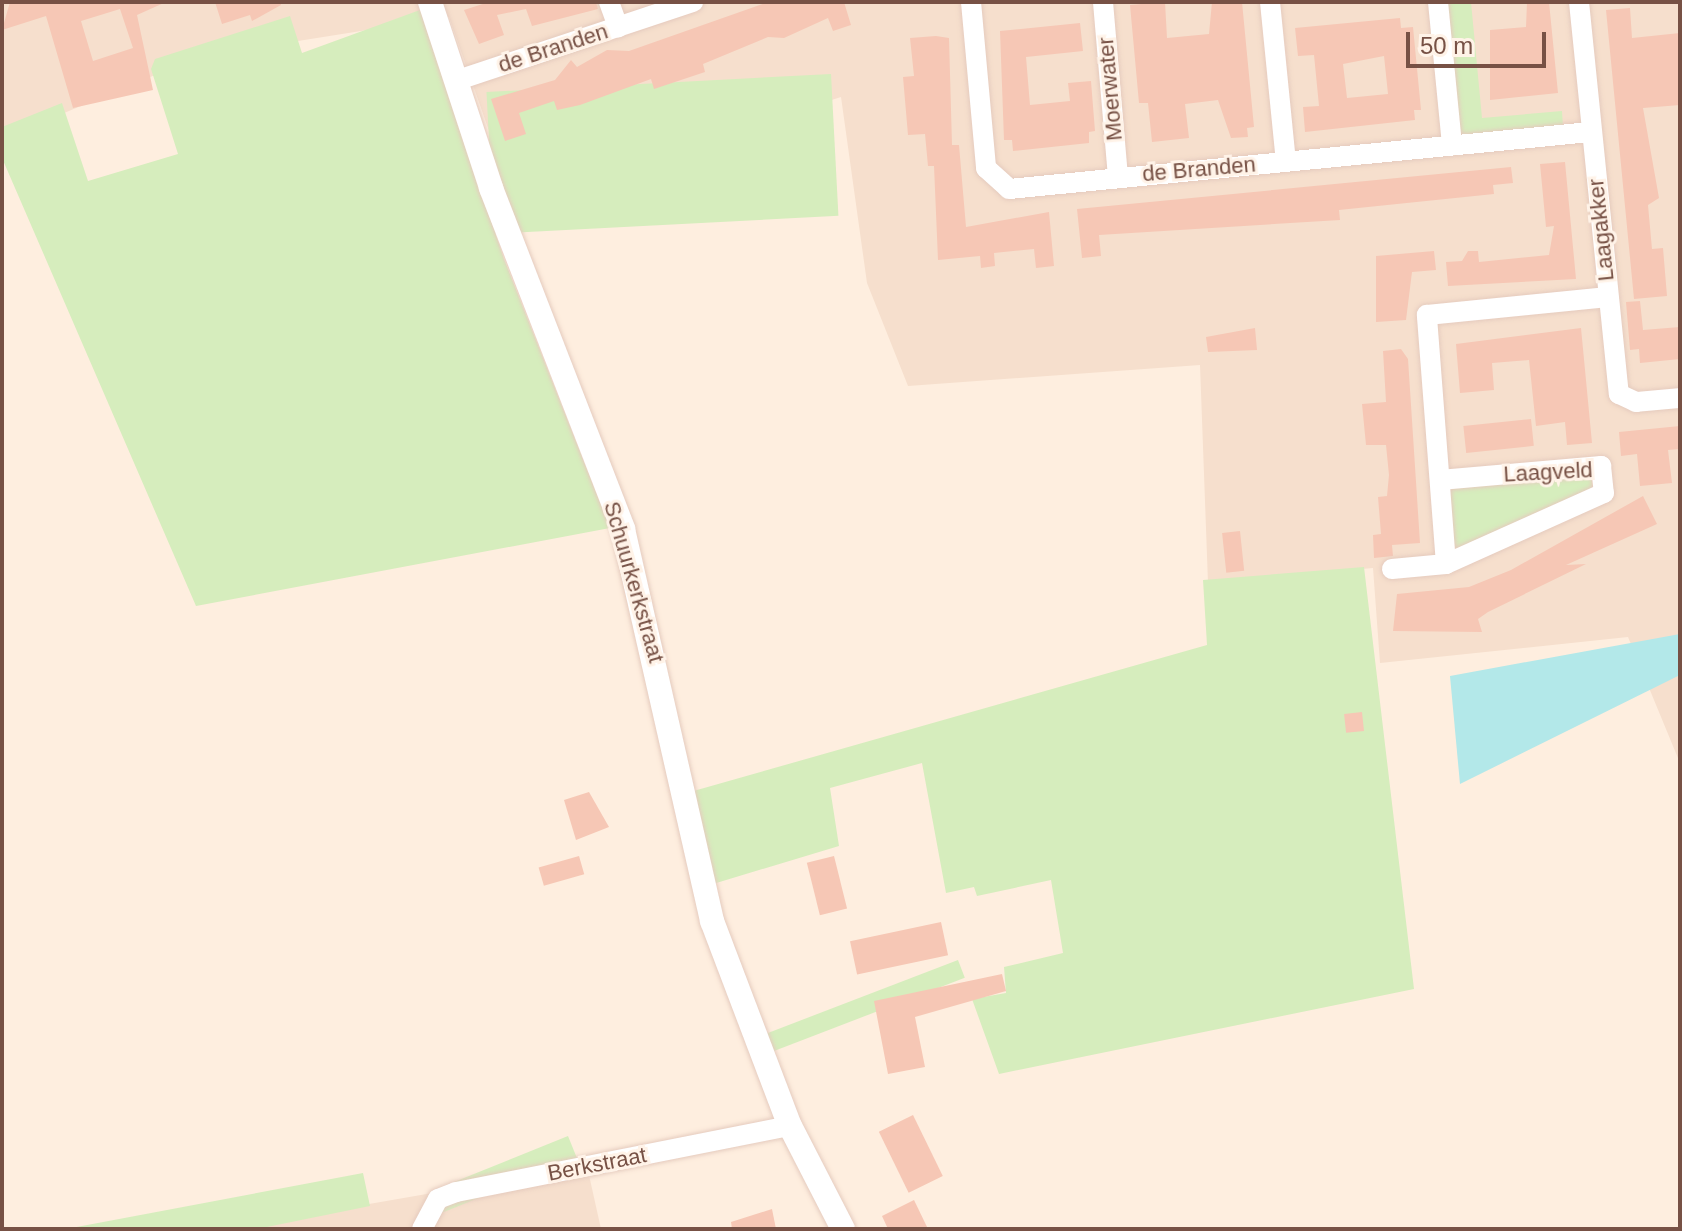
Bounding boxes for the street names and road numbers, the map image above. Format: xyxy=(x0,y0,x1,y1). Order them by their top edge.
street label: de Branden xyxy=(495,18,611,78)
street label: Moerwater xyxy=(1092,36,1128,142)
street label: de Branden xyxy=(1141,151,1257,187)
street label: Laagakker xyxy=(1583,178,1619,282)
street label: Laagveld xyxy=(1503,456,1593,488)
street label: Schuurkerkstraat xyxy=(598,498,670,666)
street label: Berkstraat xyxy=(545,1141,649,1187)

